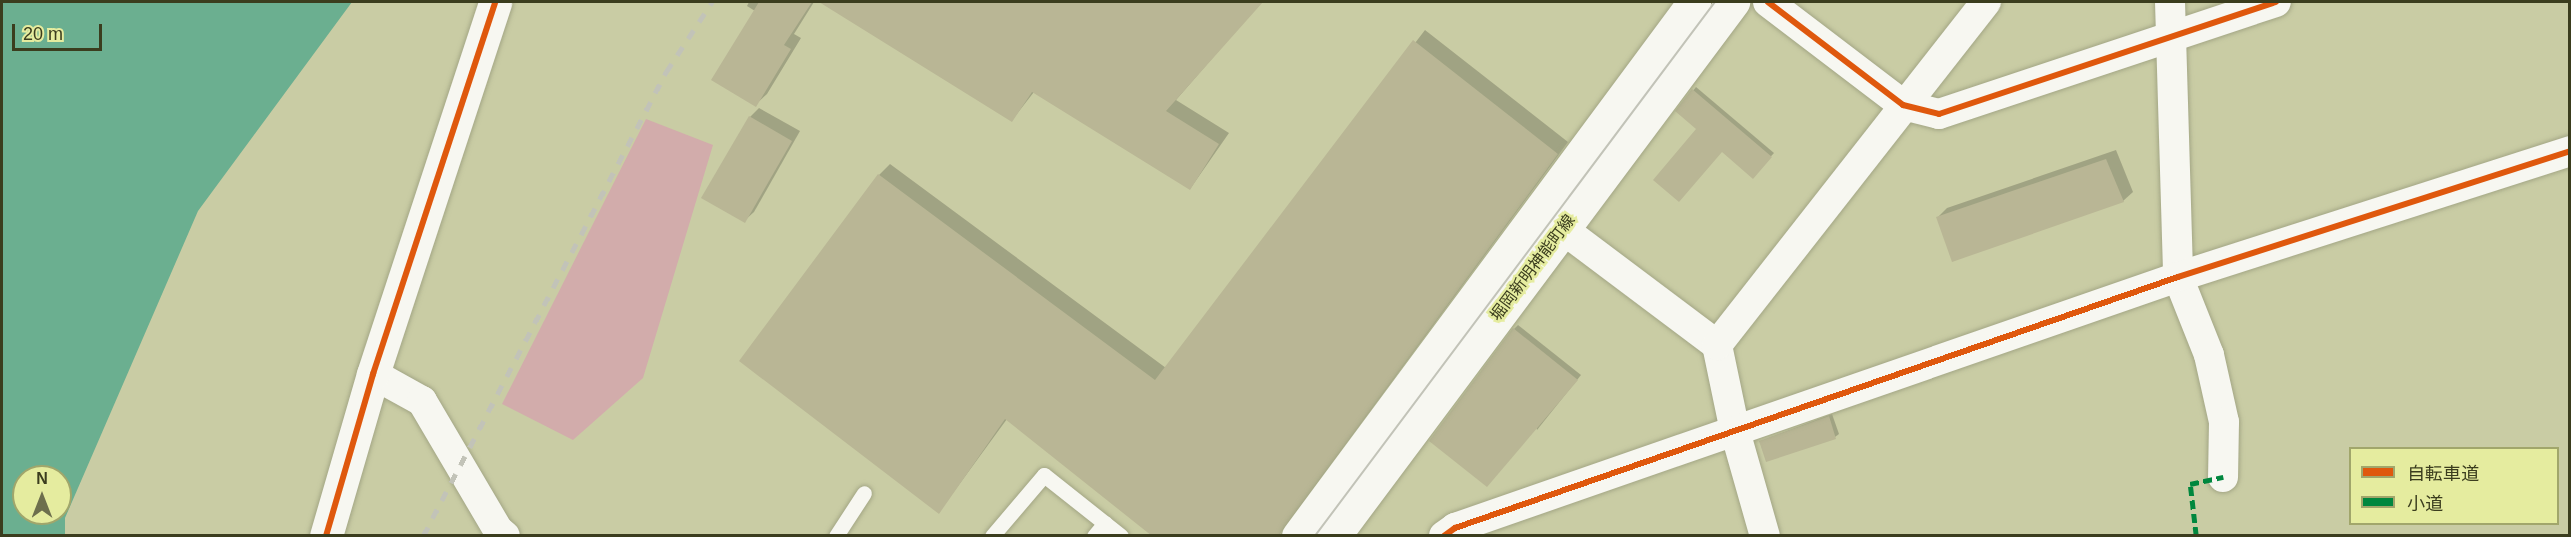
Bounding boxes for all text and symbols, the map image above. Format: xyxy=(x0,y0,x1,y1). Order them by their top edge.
scale bar xyxy=(15,12,105,50)
text: 20 m xyxy=(23,24,63,44)
street label: 堀岡新明神能町線 xyxy=(1487,211,1579,325)
legend xyxy=(2349,447,2559,525)
text: 自転車道 xyxy=(2407,464,2479,484)
north arrow xyxy=(12,465,72,525)
text: N xyxy=(36,470,48,487)
text: 小道 xyxy=(2407,494,2443,514)

